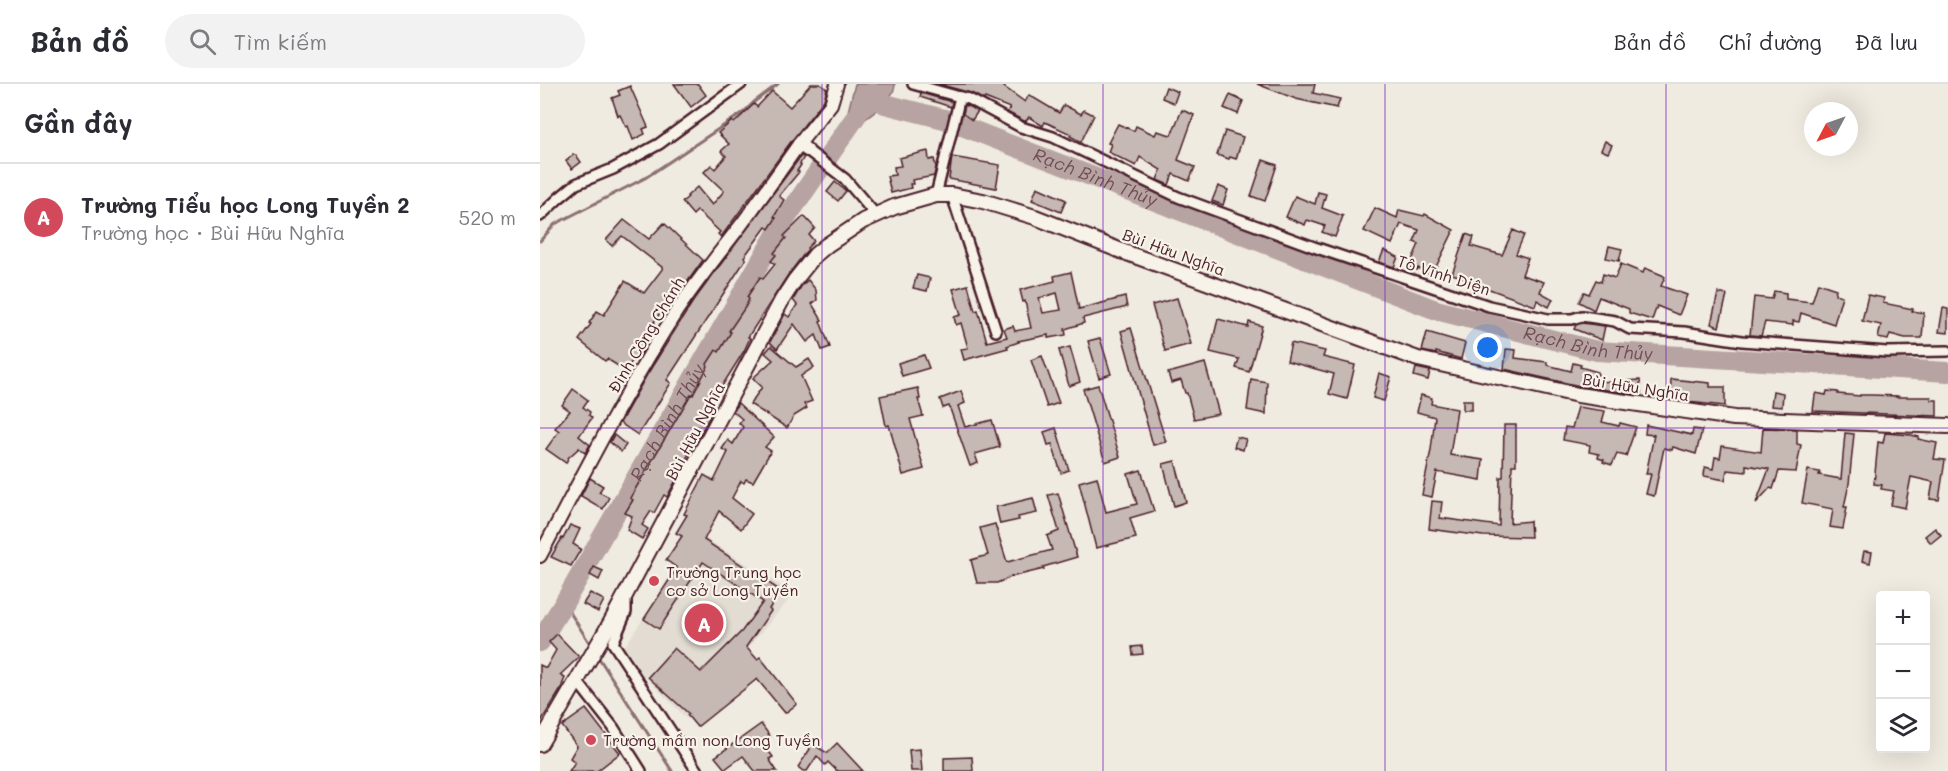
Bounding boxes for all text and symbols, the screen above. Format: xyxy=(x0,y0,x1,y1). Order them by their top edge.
search box xyxy=(165,14,585,68)
text: Bản đồ xyxy=(30,23,129,59)
icon: search xyxy=(186,25,219,58)
text: Tìm kiếm xyxy=(234,27,327,56)
text: Bản đồ xyxy=(1614,28,1686,55)
text: Chỉ đường xyxy=(1719,28,1822,55)
text: Đã lưu xyxy=(1855,28,1918,55)
north arrow xyxy=(1804,102,1858,156)
text: Gần đây xyxy=(24,106,133,140)
water label: Rạch Bình Thủy xyxy=(1030,142,1162,212)
text: Trường Tiểu học Long Tuyền 2 xyxy=(81,190,410,219)
text: A xyxy=(37,204,50,230)
text: 520 m xyxy=(459,204,516,230)
text: Trường học · Bùi Hữu Nghĩa xyxy=(81,219,345,245)
street label: Bùi Hữu Nghĩa xyxy=(1120,223,1228,280)
street label: Tô Vĩnh Diện xyxy=(1395,250,1493,299)
street label: Đinh Công Chánh xyxy=(603,273,689,397)
water label: Rạch Bình Thủy xyxy=(1521,320,1654,365)
your location xyxy=(1473,333,1502,362)
water label: Rạch Bình Thủy xyxy=(624,359,710,485)
street label: Bùi Hữu Nghĩa xyxy=(1581,368,1691,405)
street label: Bùi Hữu Nghĩa xyxy=(660,378,729,483)
place label: Trường Trung học cơ sở Long Tuyền xyxy=(666,561,801,600)
marker: Trường Trung học cơ sở Long Tuyền xyxy=(647,574,661,588)
map controls xyxy=(1876,591,1930,753)
button: + xyxy=(1876,591,1930,645)
pin: A xyxy=(684,600,724,646)
button: − xyxy=(1876,645,1930,699)
button: layers xyxy=(1876,699,1930,753)
place label: Trường mầm non Long Tuyền xyxy=(603,729,820,750)
marker: Trường mầm non Long Tuyền xyxy=(584,733,598,747)

